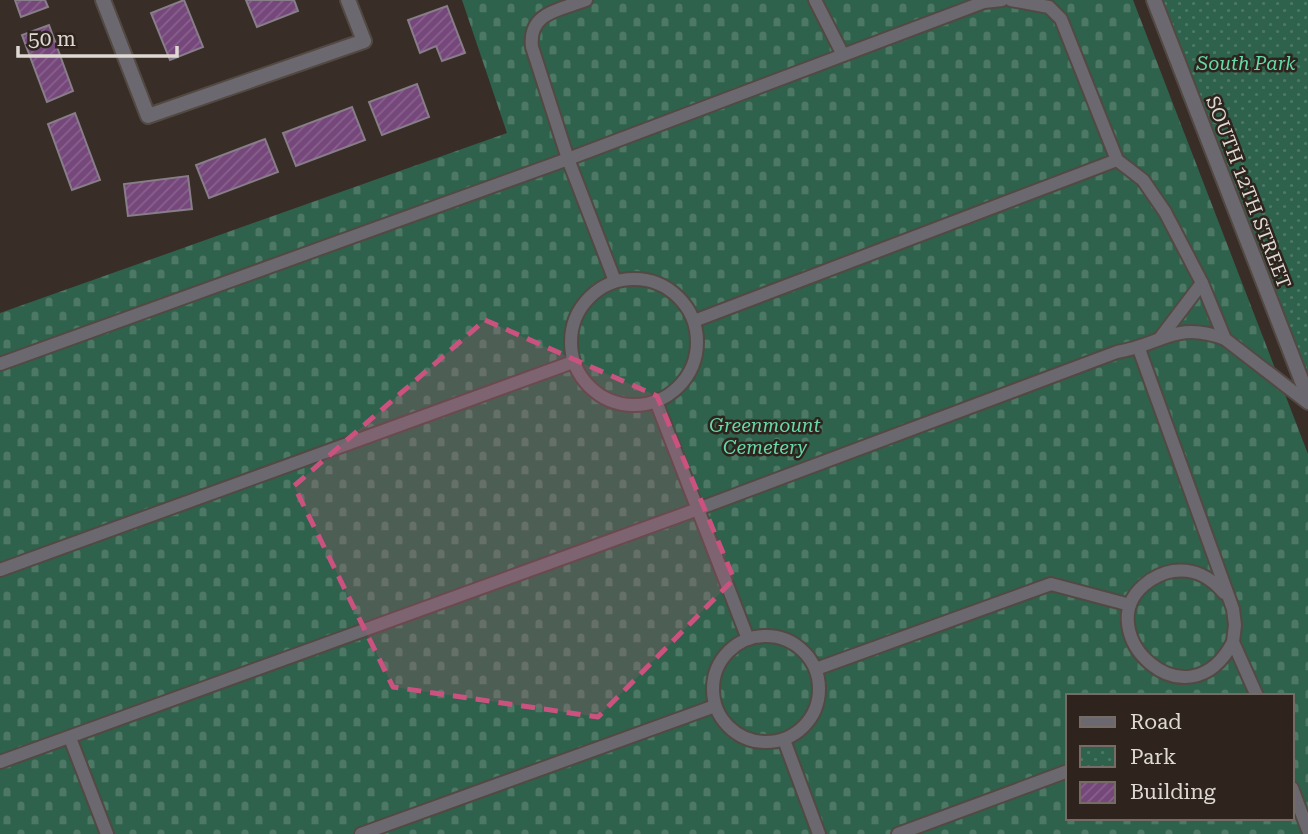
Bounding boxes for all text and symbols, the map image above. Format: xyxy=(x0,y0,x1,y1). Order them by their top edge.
scale bar xyxy=(18,14,177,58)
text: 50 m xyxy=(28,27,76,51)
park label: South Park xyxy=(1196,52,1296,75)
street label: SOUTH 12TH STREET xyxy=(1201,93,1296,292)
park label: Greenmount Cemetery xyxy=(709,414,821,459)
legend xyxy=(1066,694,1294,820)
text: Road xyxy=(1130,710,1182,734)
text: Park xyxy=(1130,745,1176,769)
text: Building xyxy=(1130,780,1216,804)

